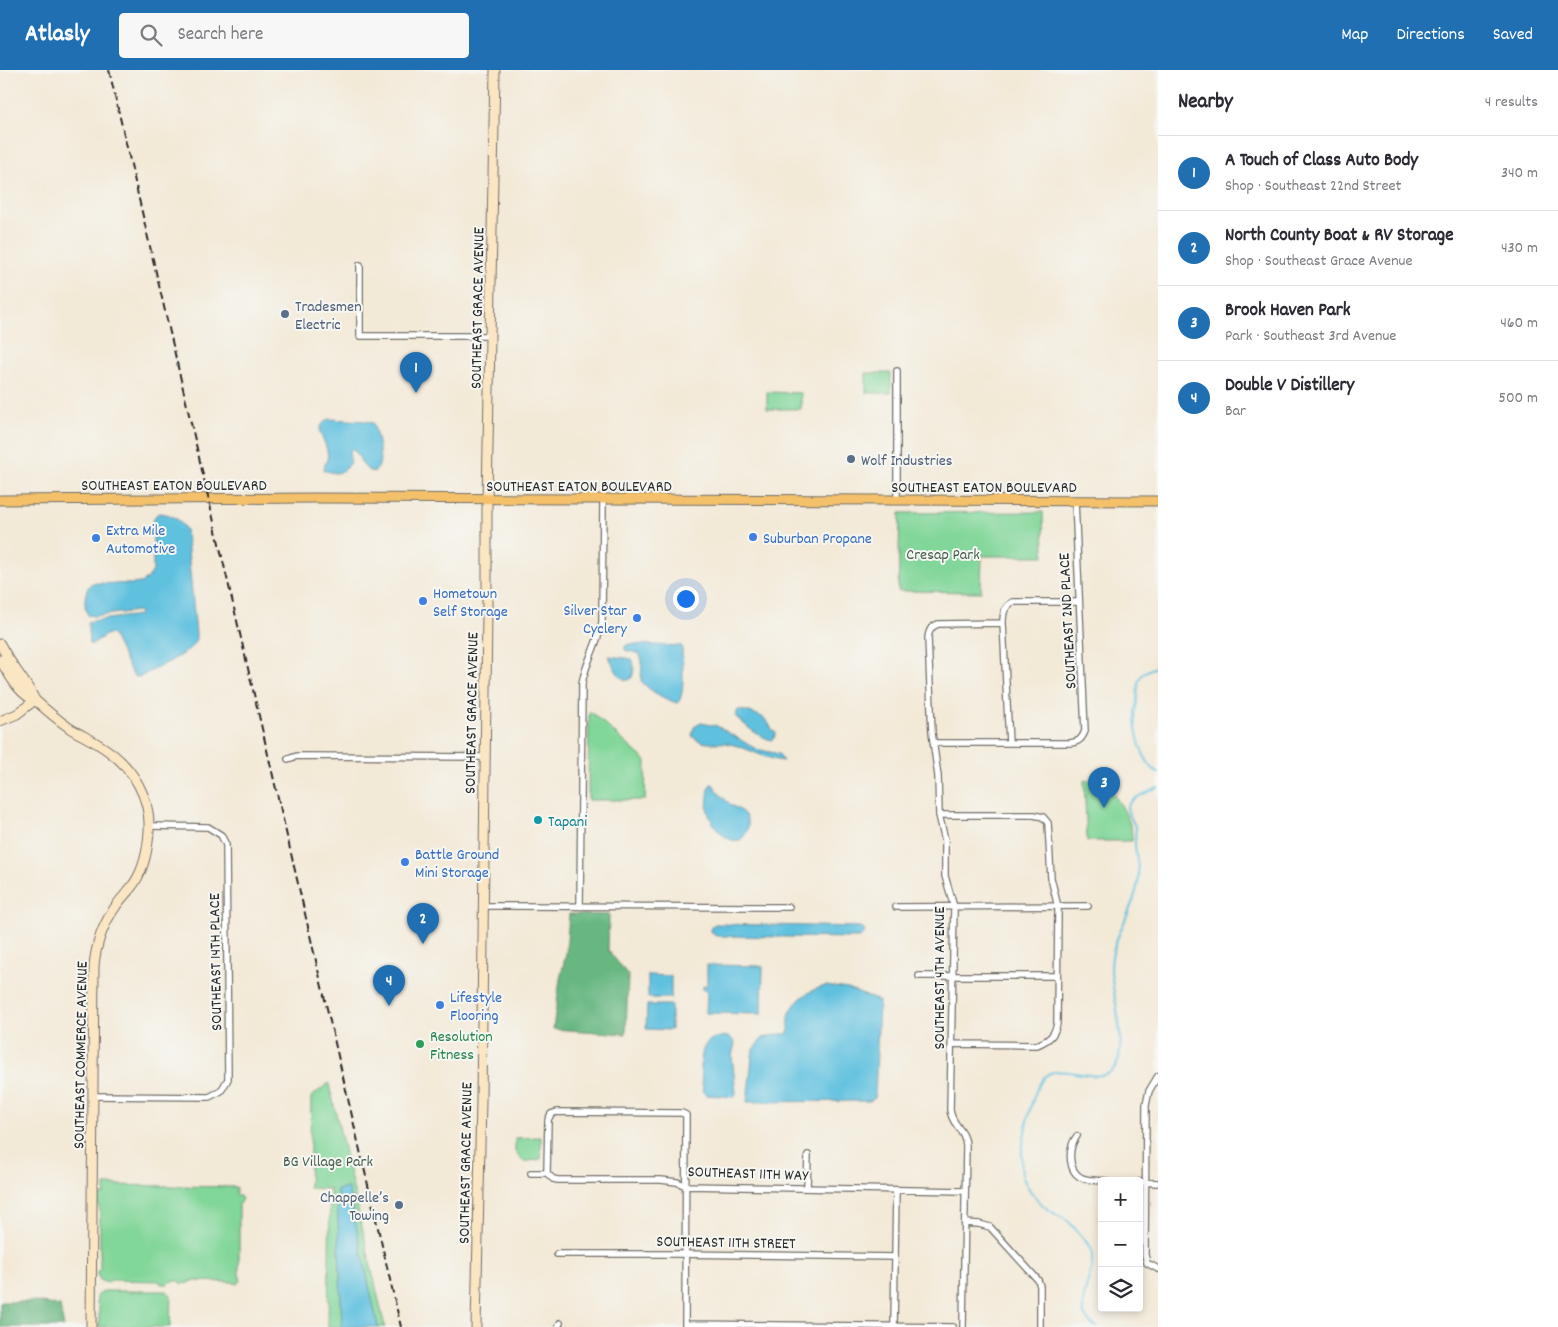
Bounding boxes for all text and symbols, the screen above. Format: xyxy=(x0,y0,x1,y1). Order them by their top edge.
search box xyxy=(119,13,469,58)
text: Atlasly xyxy=(25,18,89,52)
icon: search xyxy=(137,21,165,49)
text: Search here xyxy=(177,22,263,49)
text: Map xyxy=(1341,23,1368,48)
text: Directions xyxy=(1396,23,1465,48)
text: Saved xyxy=(1493,23,1533,48)
text: Nearby xyxy=(1178,88,1233,118)
text: 4 results xyxy=(1485,91,1538,114)
text: A Touch of Class Auto Body xyxy=(1225,148,1418,175)
text: 1 xyxy=(1192,162,1196,185)
text: 340 m xyxy=(1501,162,1538,185)
text: Shop · Southeast 22nd Street xyxy=(1225,175,1401,198)
text: North County Boat & RV Storage xyxy=(1225,223,1454,250)
street label: SOUTHEAST GRACE AVENUE xyxy=(466,226,491,389)
text: 2 xyxy=(1191,237,1198,260)
text: 430 m xyxy=(1501,237,1538,260)
text: Shop · Southeast Grace Avenue xyxy=(1225,250,1412,273)
place label: Tradesmen Electric xyxy=(295,296,362,337)
text: Brook Haven Park xyxy=(1225,298,1351,325)
marker: Tradesmen Electric xyxy=(279,308,291,320)
text: 3 xyxy=(1190,312,1198,335)
text: 460 m xyxy=(1500,312,1538,335)
text: Park · Southeast 3rd Avenue xyxy=(1225,325,1396,348)
pin: 1 xyxy=(400,352,432,393)
text: Double V Distillery xyxy=(1225,373,1354,400)
text: 4 xyxy=(1191,387,1197,410)
text: 500 m xyxy=(1498,387,1538,410)
text: Bar xyxy=(1225,400,1246,423)
place label: Wolf Industries xyxy=(861,450,953,473)
marker: Wolf Industries xyxy=(845,453,857,465)
street label: SOUTHEAST EATON BOULEVARD xyxy=(81,475,267,498)
street label: SOUTHEAST EATON BOULEVARD xyxy=(486,476,672,499)
street label: SOUTHEAST EATON BOULEVARD xyxy=(891,477,1077,500)
place label: Extra Mile Automotive xyxy=(106,520,175,561)
place label: Suburban Propane xyxy=(763,528,872,551)
marker: Suburban Propane xyxy=(747,531,759,543)
marker: Extra Mile Automotive xyxy=(90,532,102,544)
park label: Cresap Park xyxy=(906,544,980,567)
street label: SOUTHEAST 2ND PLACE xyxy=(1053,552,1084,689)
place label: Hometown Self Storage xyxy=(433,583,508,624)
your location xyxy=(673,586,699,612)
marker: Hometown Self Storage xyxy=(417,595,429,607)
place label: Silver Star Cyclery xyxy=(563,600,628,641)
marker: Silver Star Cyclery xyxy=(631,612,643,624)
street label: SOUTHEAST GRACE AVENUE xyxy=(460,631,485,794)
pin: 3 xyxy=(1088,767,1120,808)
place label: Tapani xyxy=(548,811,587,834)
marker: Tapani xyxy=(532,814,544,826)
place label: Battle Ground Mini Storage xyxy=(415,844,499,885)
marker: Battle Ground Mini Storage xyxy=(399,856,411,868)
street label: SOUTHEAST 14TH PLACE xyxy=(204,892,229,1031)
pin: 2 xyxy=(407,903,439,944)
street label: SOUTHEAST 4TH AVENUE xyxy=(929,906,952,1050)
street label: SOUTHEAST COMMERCE AVENUE xyxy=(68,960,95,1149)
pin: 4 xyxy=(373,965,405,1006)
place label: Lifestyle Flooring xyxy=(450,987,502,1028)
marker: Lifestyle Flooring xyxy=(434,999,446,1011)
place label: Resolution Fitness xyxy=(430,1026,493,1067)
marker: Resolution Fitness xyxy=(414,1038,426,1050)
street label: SOUTHEAST GRACE AVENUE xyxy=(454,1081,479,1244)
park label: BG Village Park xyxy=(283,1151,373,1174)
street label: SOUTHEAST 11TH WAY xyxy=(687,1161,810,1188)
map controls xyxy=(1098,1177,1143,1312)
button: + xyxy=(1098,1177,1143,1222)
place label: Chappelle’s Towing xyxy=(320,1187,389,1228)
marker: Chappelle’s Towing xyxy=(393,1199,405,1211)
button: − xyxy=(1098,1222,1143,1267)
street label: SOUTHEAST 11TH STREET xyxy=(656,1231,796,1256)
button: layers xyxy=(1098,1267,1143,1312)

